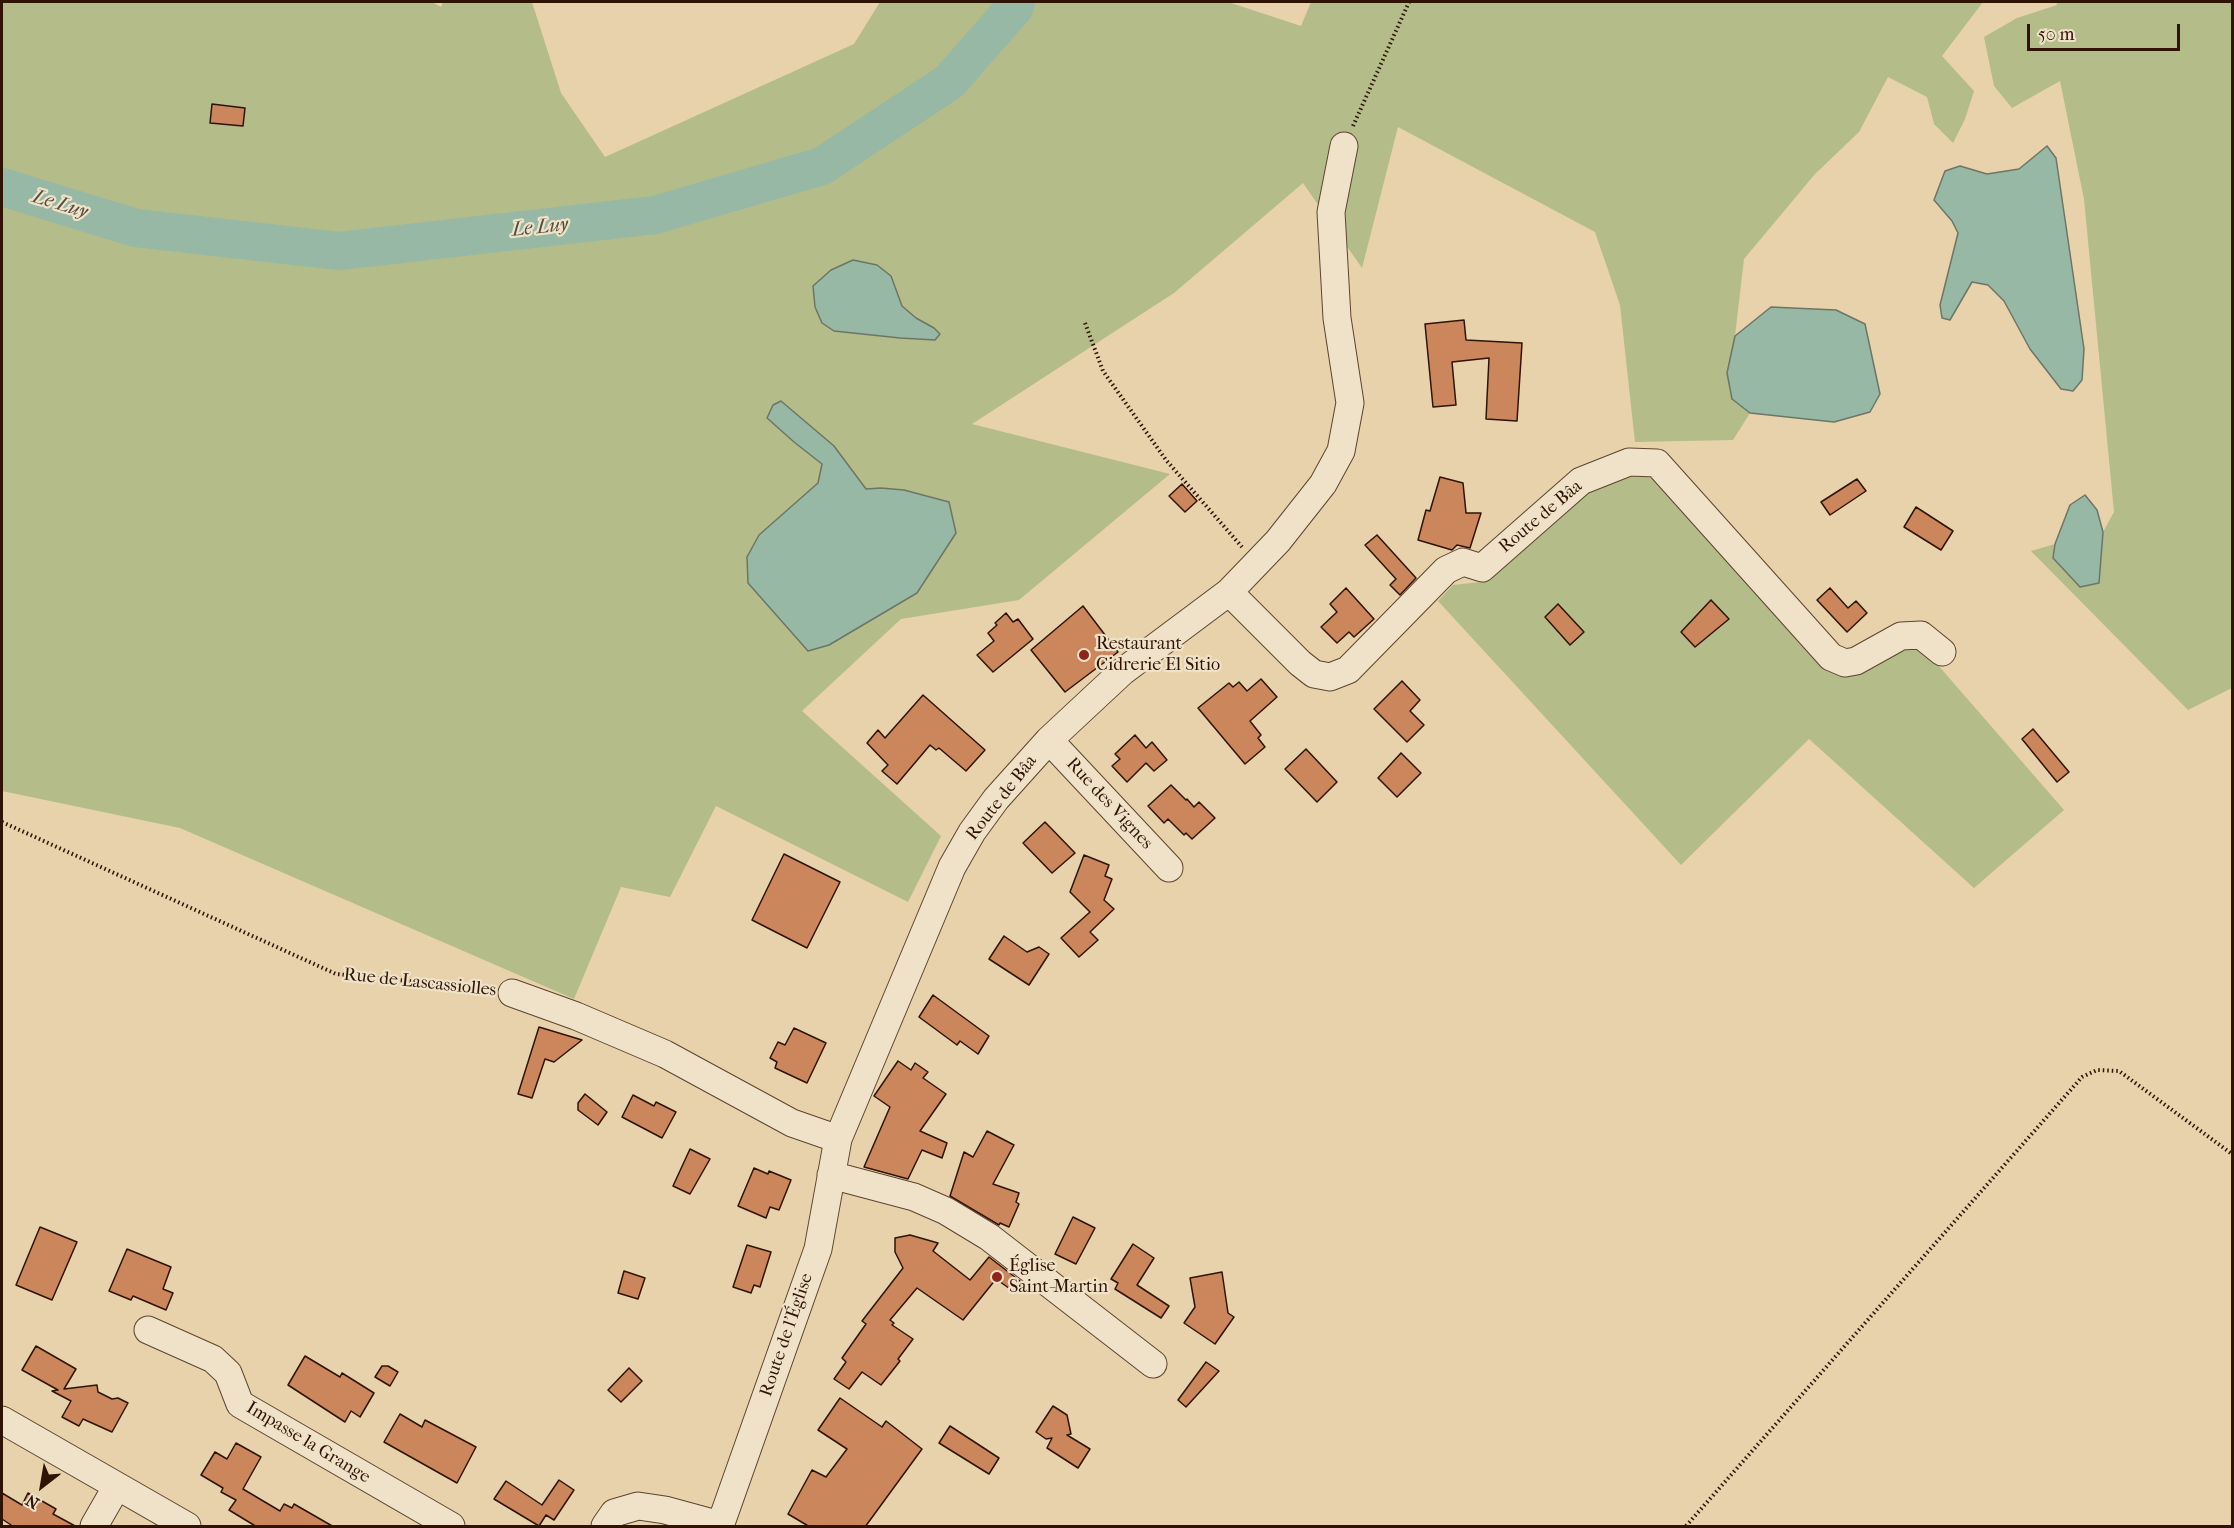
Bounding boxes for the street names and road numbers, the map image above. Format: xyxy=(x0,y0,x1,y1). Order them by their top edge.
street label: Route de Bâa xyxy=(1495,476,1587,558)
street label: Route de Bâa xyxy=(962,751,1042,845)
street label: Rue des Vignes xyxy=(1061,754,1157,854)
street label: Rue de Lascassiolles xyxy=(343,964,497,1002)
street label: Route de l'Église xyxy=(756,1271,818,1399)
street label: Impasse la Grange xyxy=(242,1397,374,1489)

